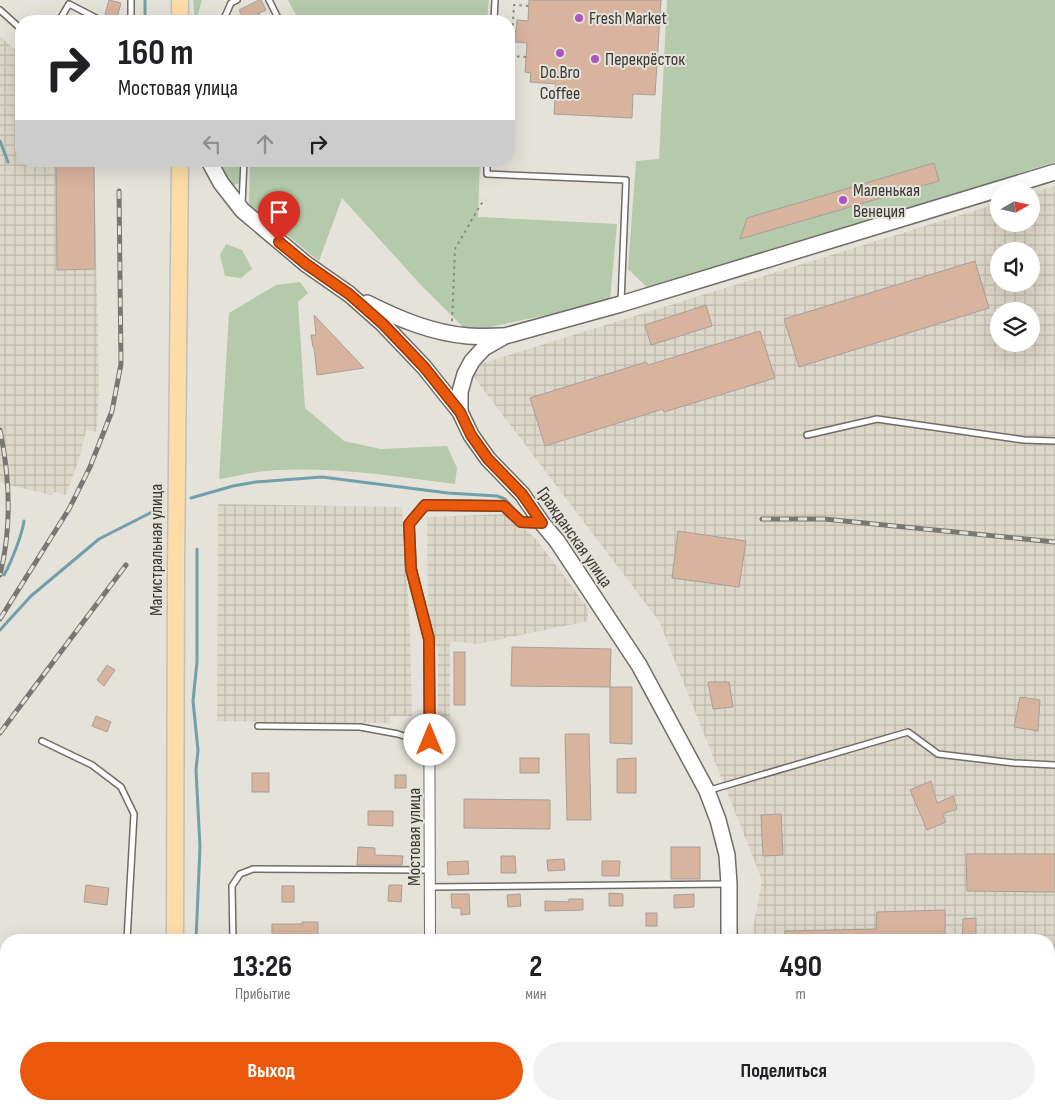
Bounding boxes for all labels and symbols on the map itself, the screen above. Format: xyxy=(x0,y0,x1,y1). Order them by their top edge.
place label: Fresh Market xyxy=(589,8,668,29)
marker: Fresh Market xyxy=(573,12,585,24)
marker: Do.Bro Coffee xyxy=(554,47,566,59)
place label: Перекрёсток xyxy=(605,49,685,70)
marker: Перекрёсток xyxy=(589,53,601,65)
place label: Do.Bro Coffee xyxy=(540,62,580,104)
place label: Маленькая Венеция xyxy=(853,180,920,222)
north arrow xyxy=(990,182,1040,232)
pin xyxy=(258,191,300,242)
marker: Маленькая Венеция xyxy=(837,194,849,206)
street label: Гражданская улица xyxy=(532,483,617,592)
street label: Магистральная улица xyxy=(146,484,167,616)
position arrow xyxy=(403,713,455,765)
street label: Мостовая улица xyxy=(404,788,425,886)

